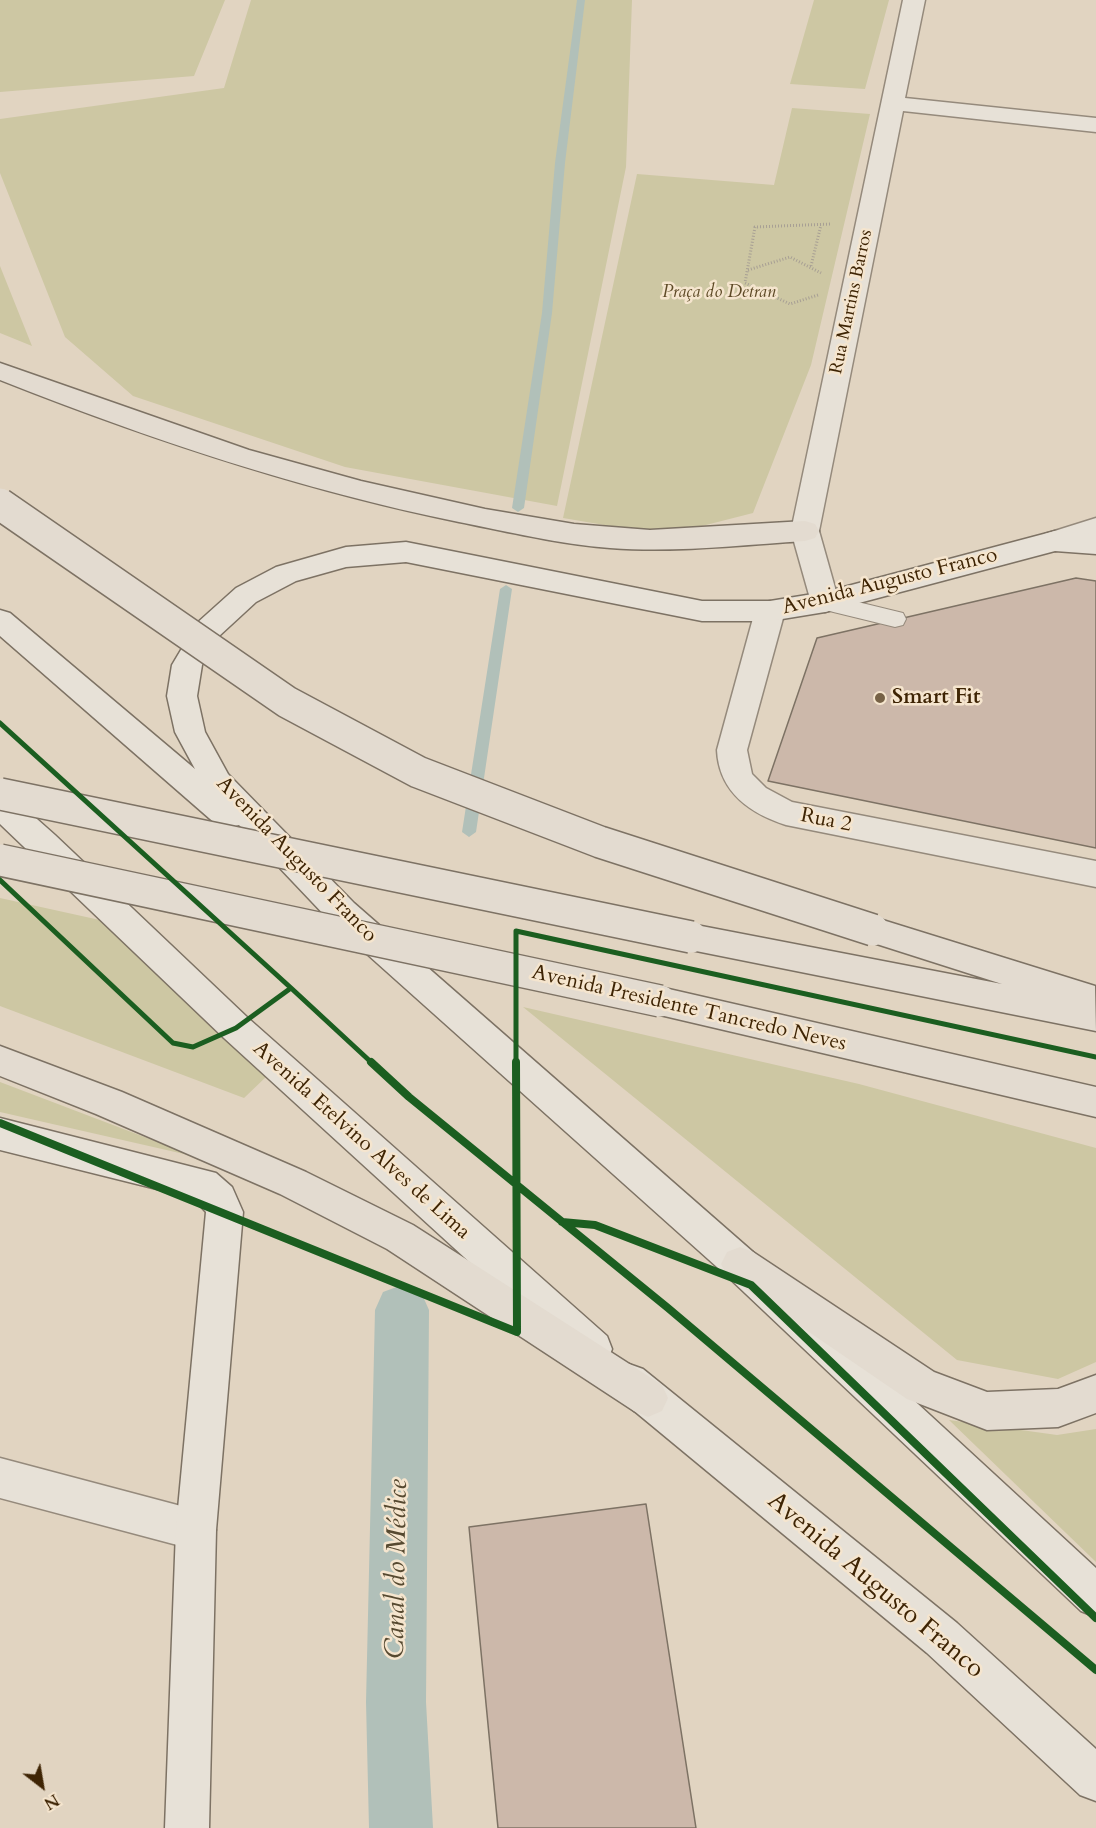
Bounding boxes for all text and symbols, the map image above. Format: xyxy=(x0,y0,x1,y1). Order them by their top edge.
street label: Rua Martins Barros xyxy=(826,228,878,376)
park label: Praça do Detran xyxy=(662,282,776,304)
street label: Avenida Augusto Franco xyxy=(780,543,1000,621)
place label: Smart Fit xyxy=(892,685,980,711)
marker: Smart Fit xyxy=(873,691,887,705)
street label: Avenida Augusto Franco xyxy=(210,772,382,948)
street label: Rua 2 xyxy=(798,804,854,838)
street label: Avenida Presidente Tancredo Neves xyxy=(529,961,849,1057)
street label: Avenida Etelvino Alves de Lima xyxy=(247,1037,475,1245)
water label: Canal do Médice xyxy=(380,1479,416,1659)
street label: Avenida Augusto Franco xyxy=(760,1486,990,1686)
north arrow xyxy=(12,1756,72,1816)
text: N xyxy=(40,1788,63,1814)

